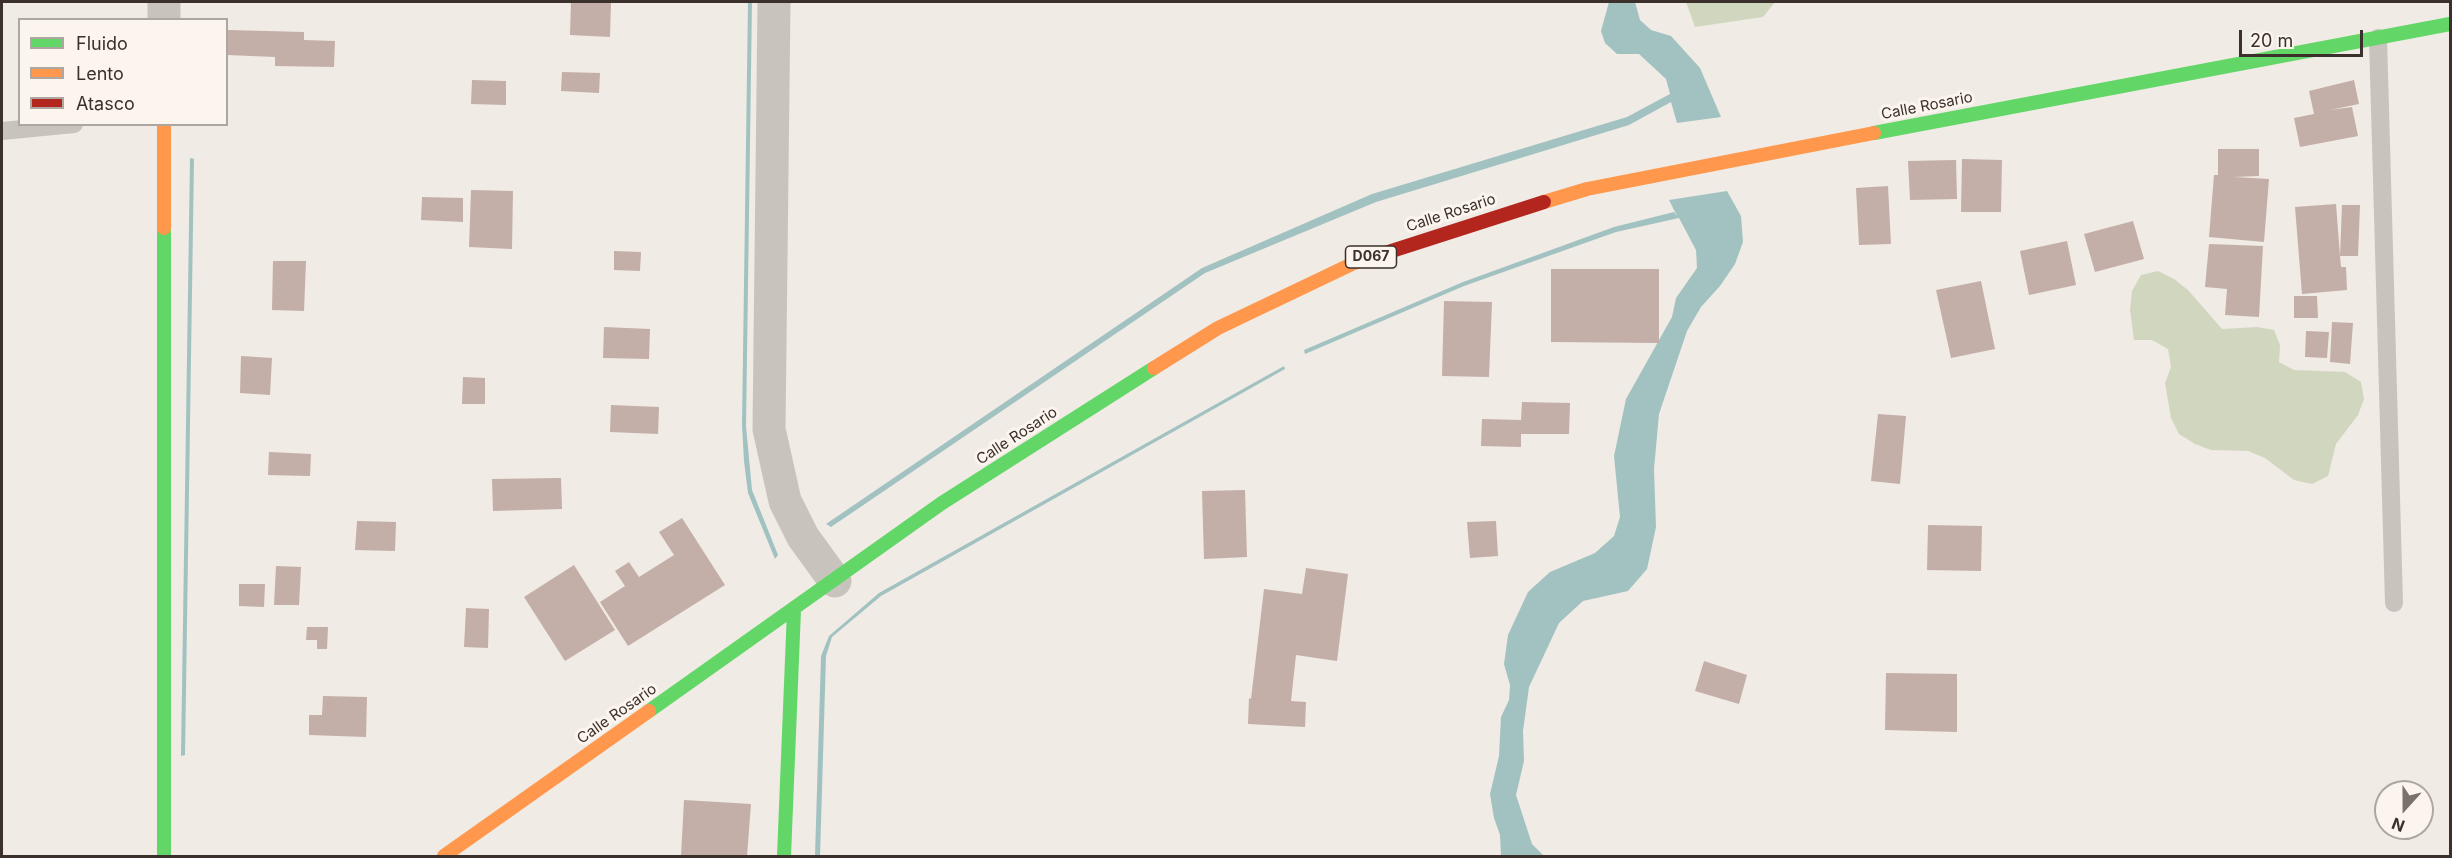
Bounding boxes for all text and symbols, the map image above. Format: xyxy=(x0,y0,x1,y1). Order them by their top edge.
legend xyxy=(18,18,228,126)
scale bar xyxy=(2242,18,2366,56)
text: 20 m xyxy=(2250,30,2293,51)
text: Fluido xyxy=(76,33,128,54)
text: Lento xyxy=(76,63,124,84)
street label: Calle Rosario xyxy=(1880,88,1974,124)
text: Atasco xyxy=(76,93,135,114)
street label: Calle Rosario xyxy=(1404,190,1498,236)
road number: D067 xyxy=(1346,246,1396,268)
street label: Calle Rosario xyxy=(973,403,1061,469)
street label: Calle Rosario xyxy=(574,680,660,748)
north arrow xyxy=(2374,780,2434,840)
text: N xyxy=(2389,813,2408,836)

